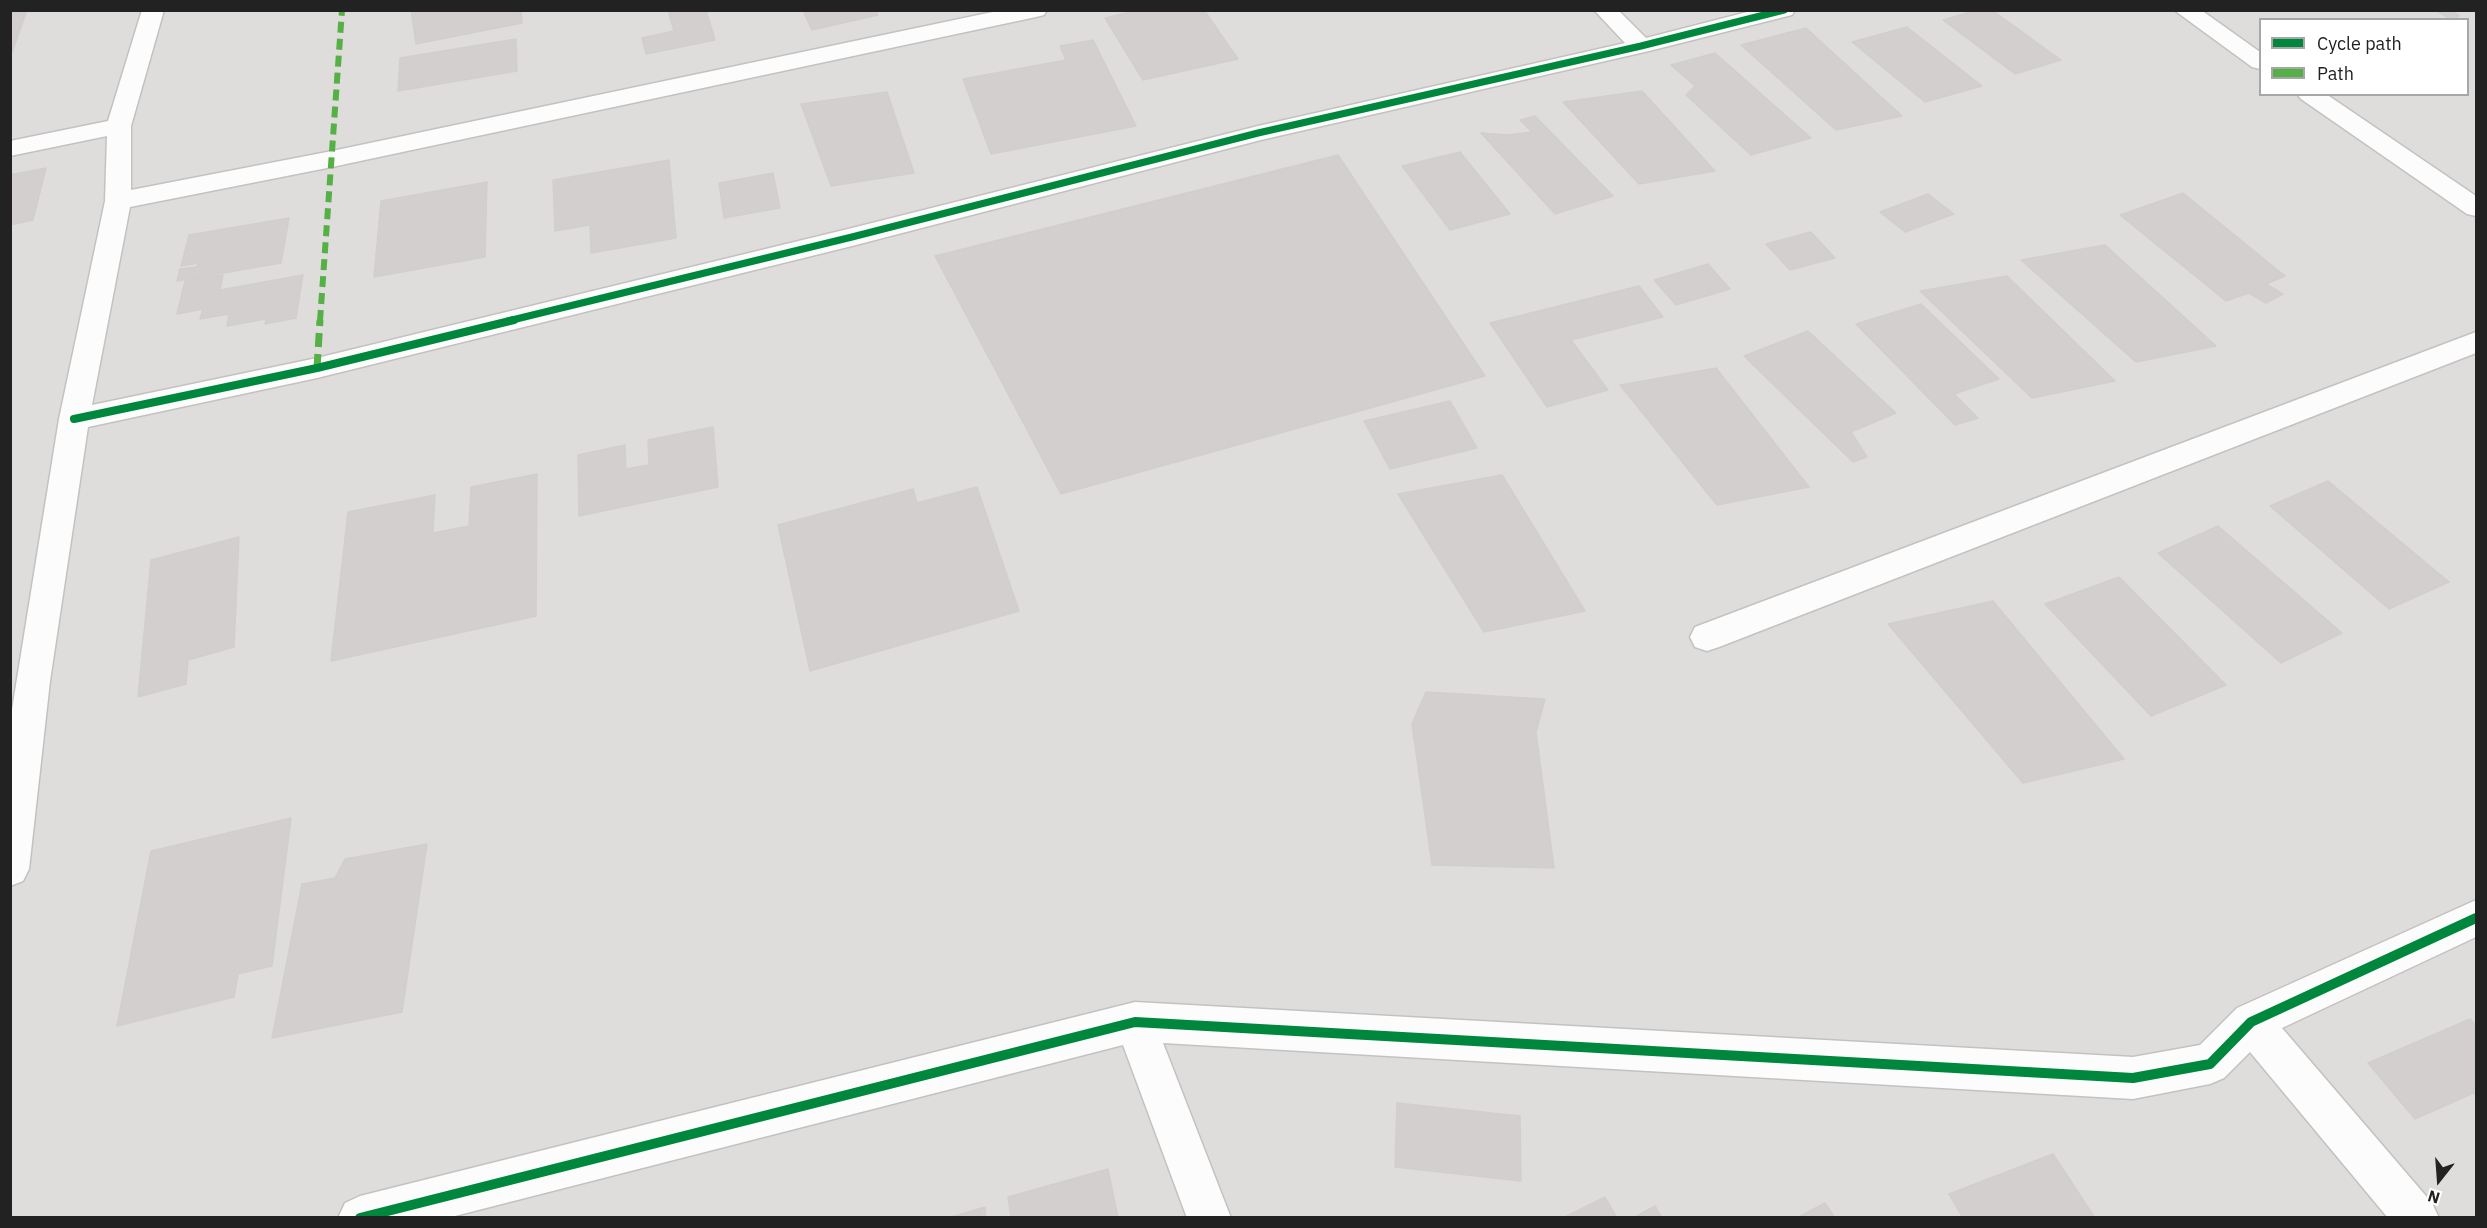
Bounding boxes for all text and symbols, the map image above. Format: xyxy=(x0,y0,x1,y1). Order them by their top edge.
legend xyxy=(2259,18,2469,96)
text: Cycle path xyxy=(2317,32,2402,55)
text: Path xyxy=(2317,62,2354,85)
north arrow xyxy=(2409,1150,2469,1210)
text: N xyxy=(2425,1186,2442,1208)

